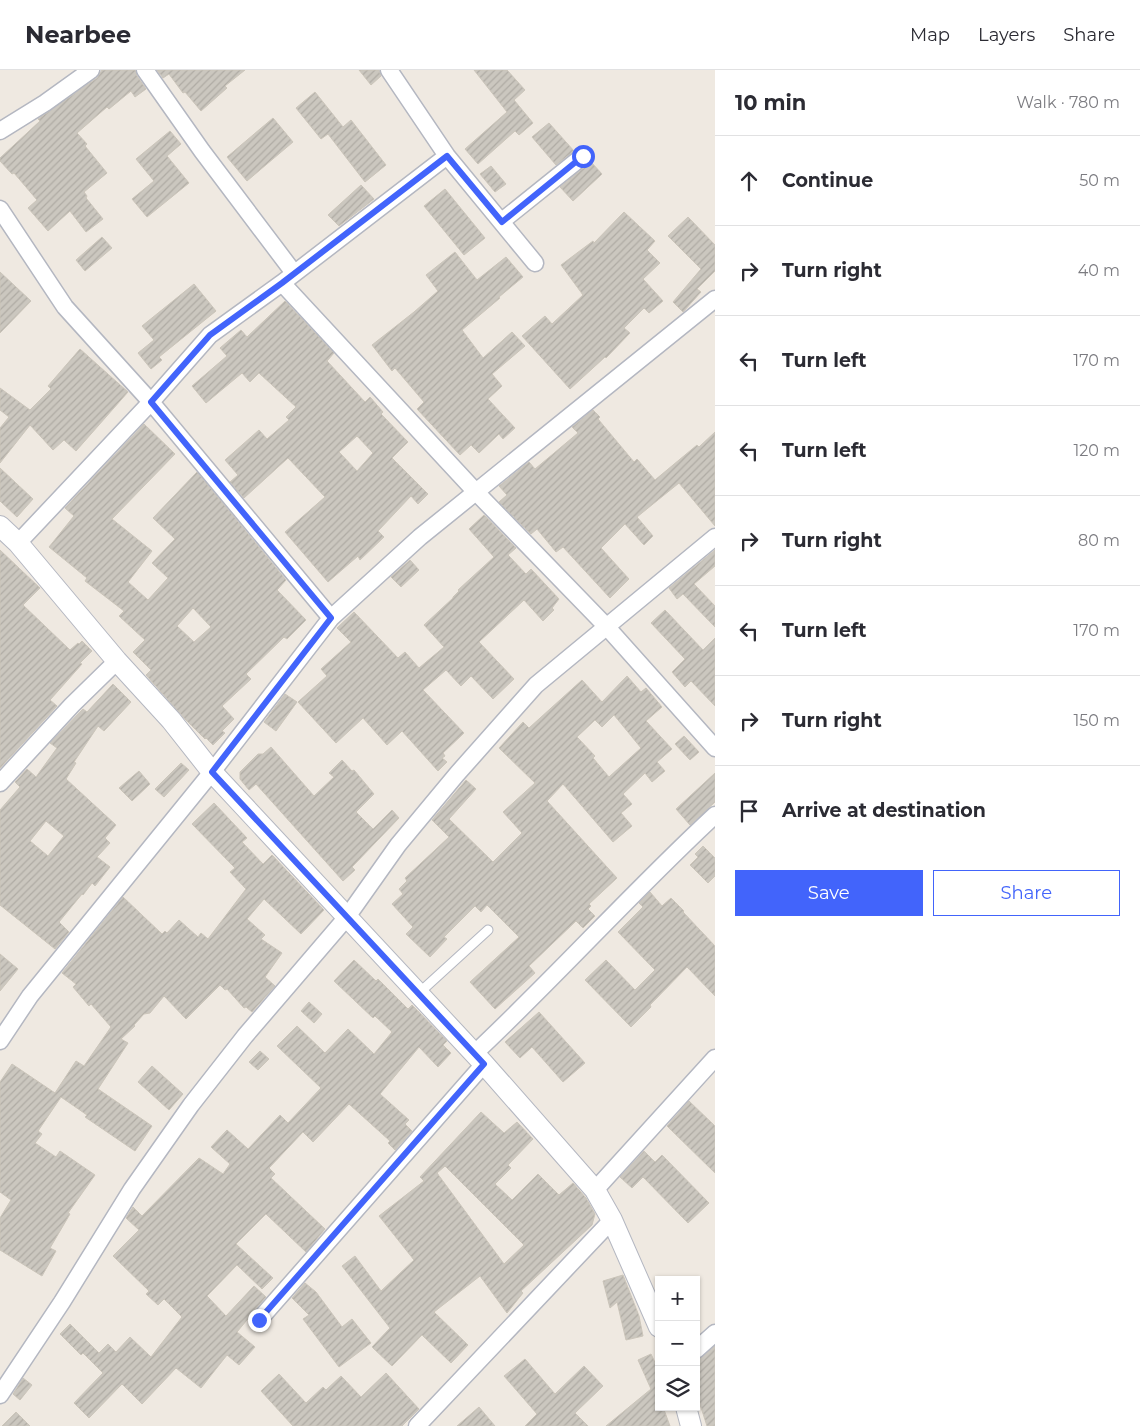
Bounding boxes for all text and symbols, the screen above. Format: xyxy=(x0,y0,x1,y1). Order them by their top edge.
text: Nearbee xyxy=(25,20,131,49)
text: Map xyxy=(910,24,950,46)
text: Layers xyxy=(978,24,1035,46)
text: Share xyxy=(1063,24,1115,46)
text: 10 min xyxy=(735,90,806,115)
text: Walk · 780 m xyxy=(1016,93,1120,112)
route start xyxy=(572,145,595,168)
icon: ahead xyxy=(735,167,763,195)
text: Continue xyxy=(782,169,873,192)
text: 50 m xyxy=(1079,171,1120,190)
icon: right xyxy=(735,257,763,285)
text: Turn right xyxy=(782,259,882,282)
text: 40 m xyxy=(1078,261,1120,280)
icon: left xyxy=(735,347,763,375)
text: Turn left xyxy=(782,349,867,372)
text: 170 m xyxy=(1073,351,1120,370)
icon: left xyxy=(735,437,763,465)
text: Turn left xyxy=(782,439,867,462)
text: 120 m xyxy=(1073,441,1120,460)
icon: right xyxy=(735,527,763,555)
text: Turn right xyxy=(782,529,882,552)
text: 80 m xyxy=(1078,531,1120,550)
icon: left xyxy=(735,617,763,645)
text: Turn left xyxy=(782,619,867,642)
text: 170 m xyxy=(1073,621,1120,640)
icon: right xyxy=(735,707,763,735)
text: Turn right xyxy=(782,709,882,732)
text: 150 m xyxy=(1073,711,1120,730)
icon: arrive xyxy=(735,797,763,825)
text: Arrive at destination xyxy=(782,799,986,822)
button: Save xyxy=(735,870,923,916)
button: Share xyxy=(933,870,1120,916)
map controls xyxy=(655,1276,700,1411)
button: + xyxy=(655,1276,700,1321)
route end xyxy=(248,1309,271,1332)
button: − xyxy=(655,1321,700,1366)
button: layers xyxy=(655,1366,700,1411)

